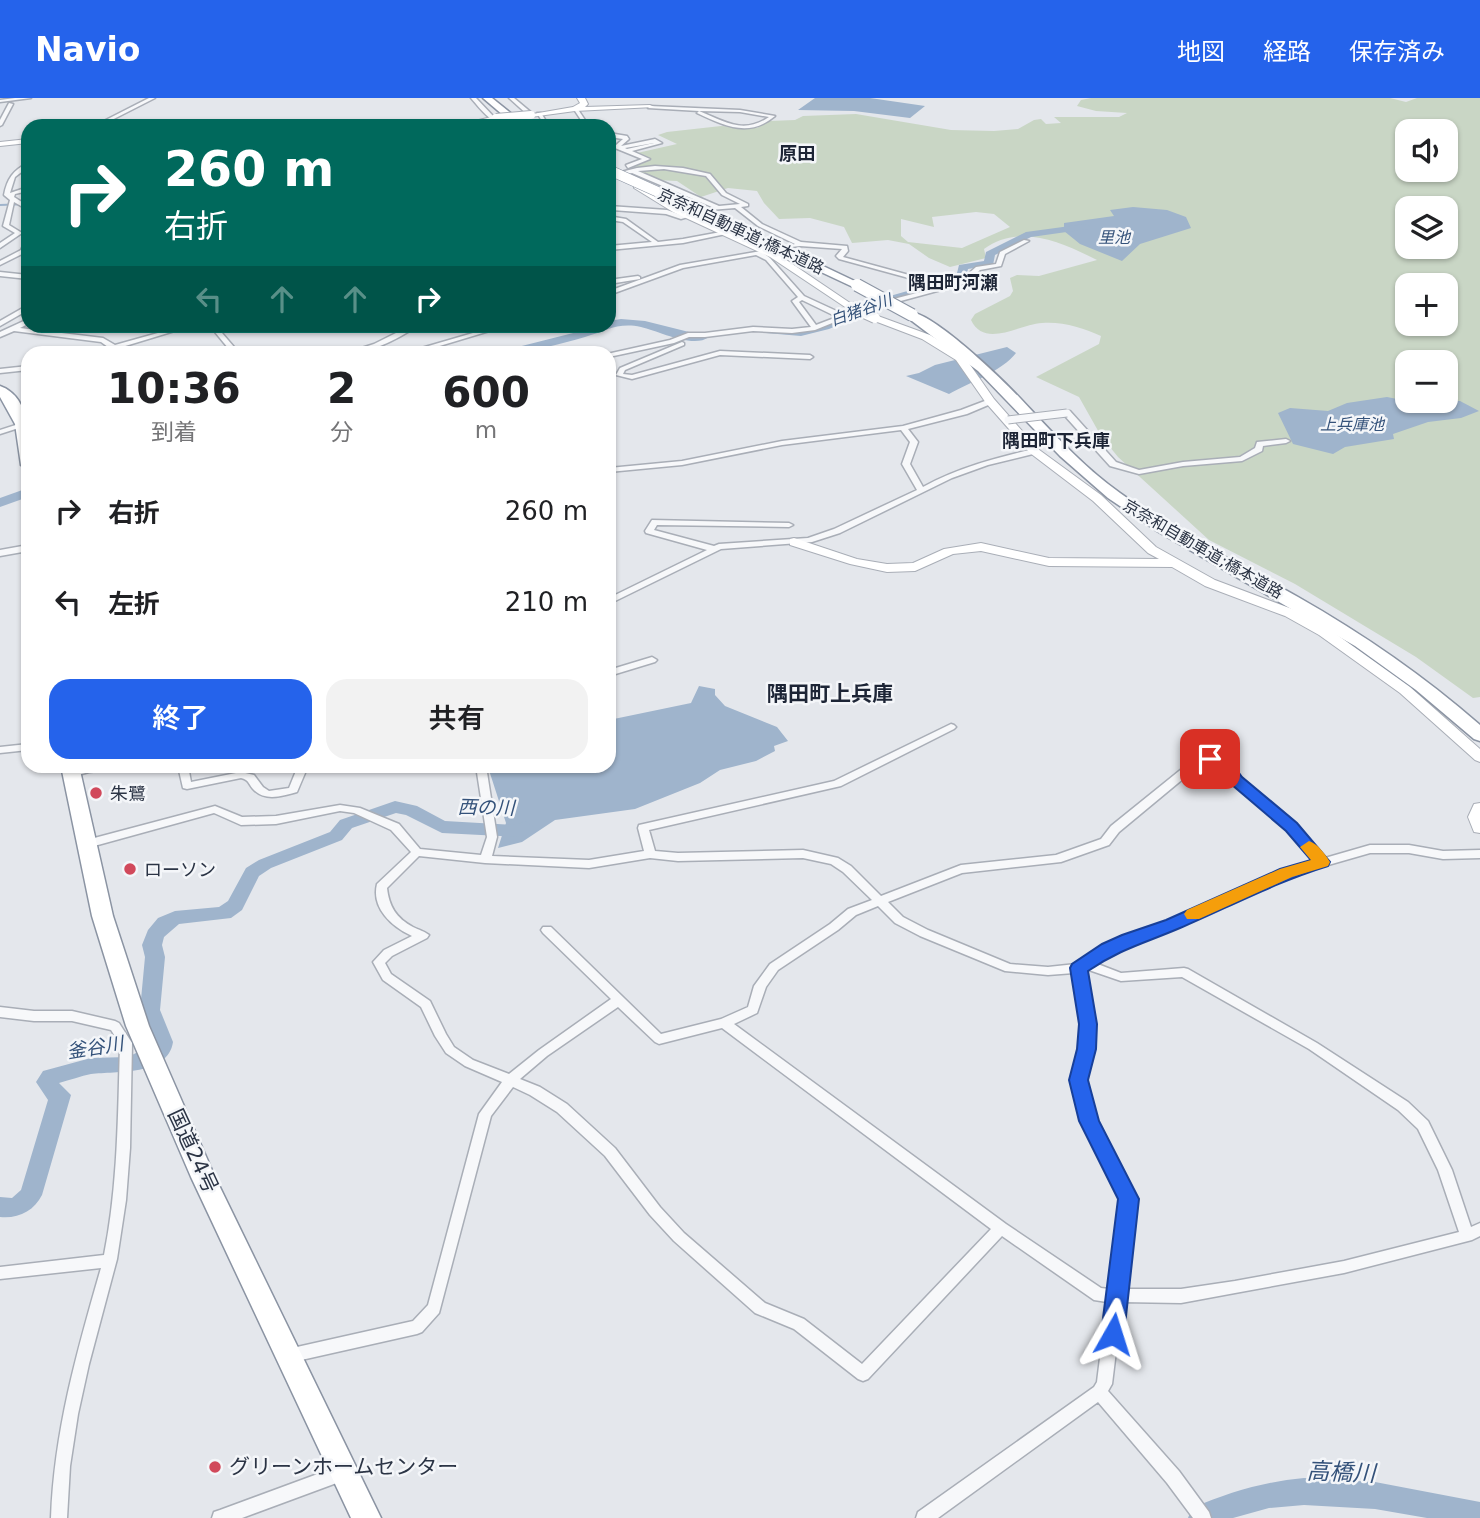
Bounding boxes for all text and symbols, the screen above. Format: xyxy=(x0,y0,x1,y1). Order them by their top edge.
text: Navio xyxy=(35,30,140,69)
text: 地図 xyxy=(1177,38,1225,66)
text: 経路 xyxy=(1263,38,1311,66)
text: 保存済み xyxy=(1349,38,1445,66)
map controls xyxy=(1395,119,1458,413)
button: sound xyxy=(1395,119,1458,182)
text: 260 m xyxy=(164,141,334,198)
district label: 原田 xyxy=(779,143,815,164)
icon: right xyxy=(49,147,140,238)
street label: 京奈和自動車道;橋本道路 xyxy=(655,184,827,278)
button: layers xyxy=(1395,196,1458,259)
text: 右折 xyxy=(164,207,228,245)
water label: 里池 xyxy=(1098,228,1132,247)
district label: 隅田町河瀬 xyxy=(908,272,998,293)
button: + xyxy=(1395,273,1458,336)
icon: left xyxy=(190,280,228,318)
icon: ahead xyxy=(263,280,301,318)
icon: ahead xyxy=(336,280,374,318)
icon: right xyxy=(409,280,447,318)
water label: 白猪谷川 xyxy=(828,289,896,330)
button: − xyxy=(1395,350,1458,413)
text: 10:36 xyxy=(107,364,241,413)
text: 2 xyxy=(327,364,356,413)
text: 600 xyxy=(442,368,530,417)
water label: 上兵庫池 xyxy=(1320,415,1386,434)
text: m xyxy=(475,417,497,443)
text: 到着 xyxy=(151,419,197,445)
text: 分 xyxy=(330,419,353,445)
district label: 隅田町下兵庫 xyxy=(1002,430,1110,451)
icon: right xyxy=(49,492,87,530)
street label: 京奈和自動車道;橋本道路 xyxy=(1120,495,1286,603)
text: 260 m xyxy=(505,496,588,526)
text: 右折 xyxy=(108,498,160,528)
icon: left xyxy=(49,583,87,621)
text: 210 m xyxy=(505,587,588,617)
text: 左折 xyxy=(108,589,160,619)
button: 終了 xyxy=(49,679,312,759)
button: 共有 xyxy=(326,679,588,759)
district label: 隅田町上兵庫 xyxy=(767,682,893,706)
pin xyxy=(1180,729,1240,789)
icon: arrive xyxy=(1191,740,1229,778)
place label: 朱鷺 xyxy=(110,783,146,804)
marker: 朱鷺 xyxy=(88,785,104,801)
water label: 西の川 xyxy=(457,796,517,819)
place label: ローソン xyxy=(144,859,216,880)
marker: ローソン xyxy=(122,861,138,877)
water label: 釜谷川 xyxy=(65,1031,127,1062)
street label: 国道24号 xyxy=(163,1105,223,1197)
position arrow xyxy=(1076,1297,1150,1371)
place label: グリーンホームセンター xyxy=(229,1455,458,1479)
water label: 高橋川 xyxy=(1306,1458,1379,1486)
marker: グリーンホームセンター xyxy=(207,1459,223,1475)

